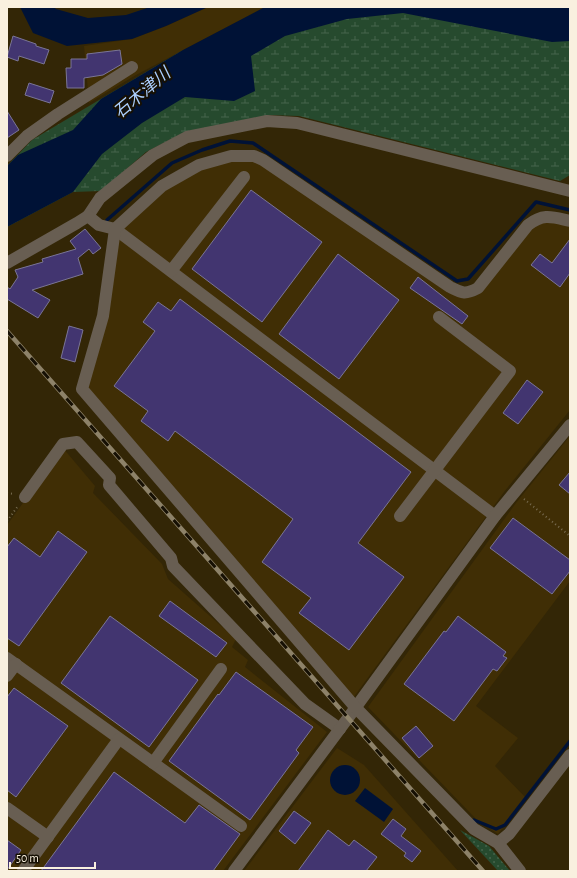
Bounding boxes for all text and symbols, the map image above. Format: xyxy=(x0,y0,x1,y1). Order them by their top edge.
water label: 石木津川 xyxy=(110,63,175,121)
scale bar xyxy=(10,844,95,870)
text: 50 m xyxy=(16,852,39,864)

